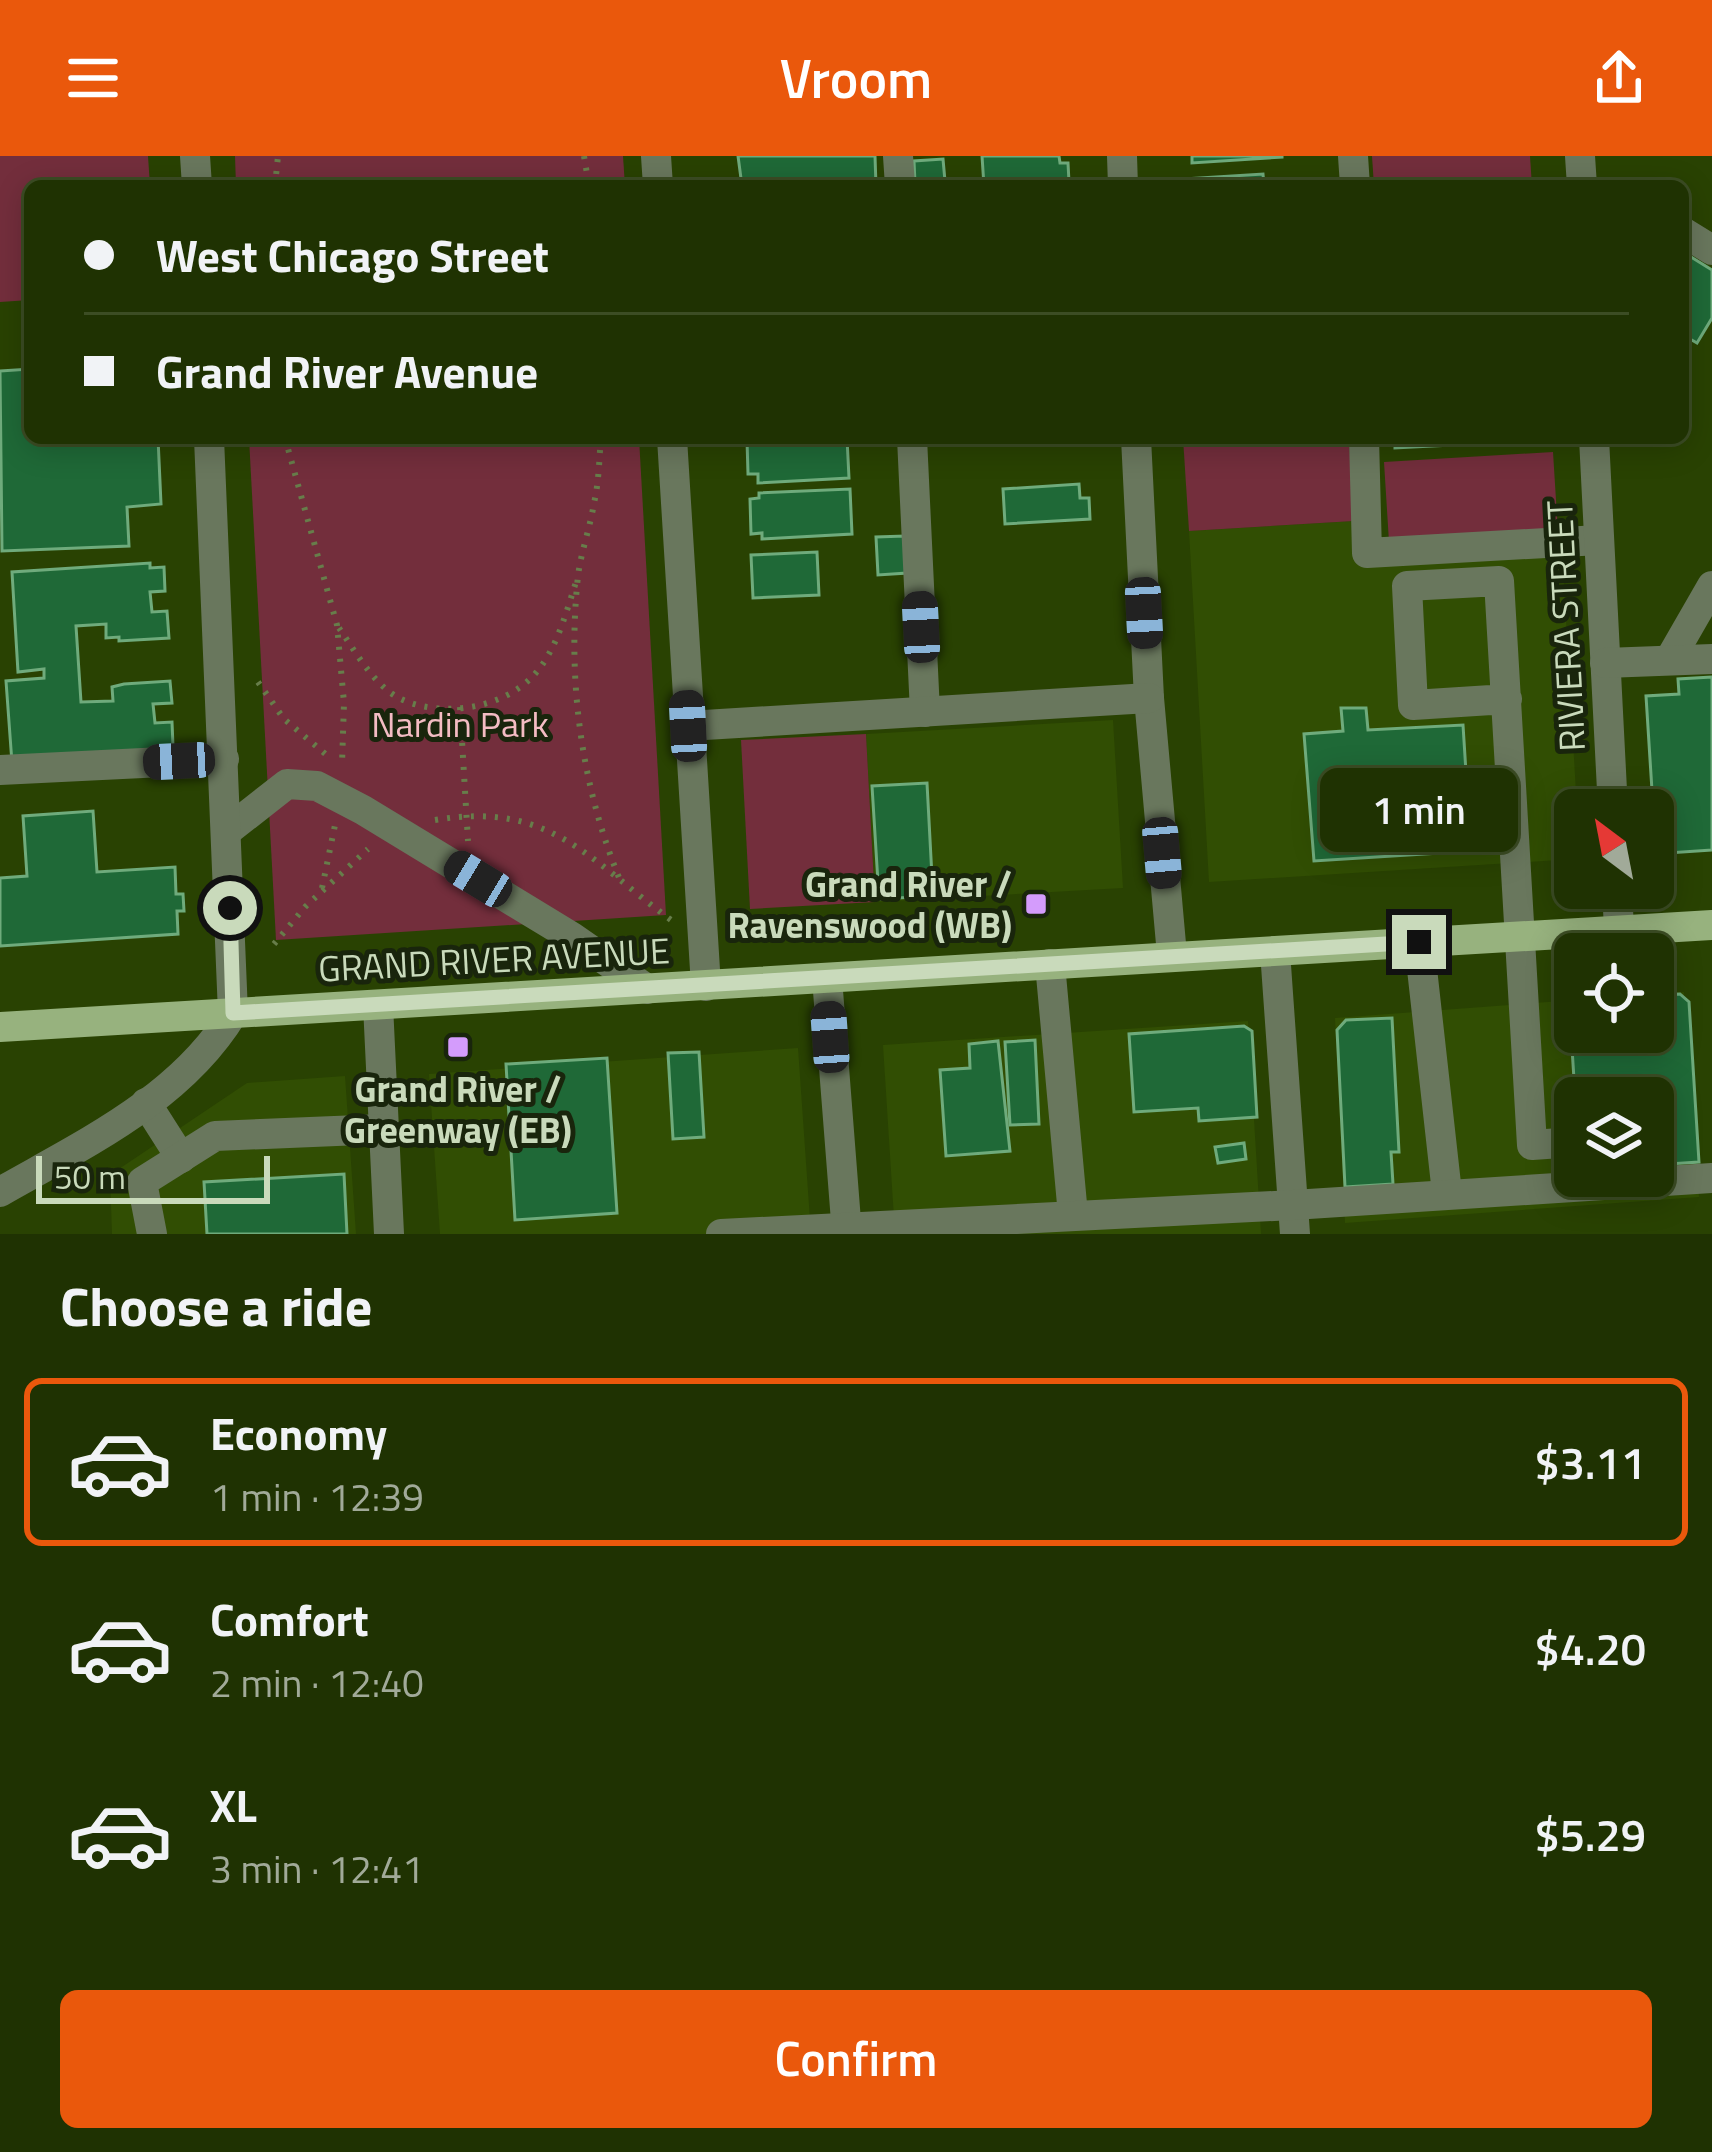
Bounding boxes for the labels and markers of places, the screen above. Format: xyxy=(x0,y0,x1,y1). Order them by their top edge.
place label: Grand River / Ravenswood (WB) xyxy=(727,856,1012,952)
marker: Grand River / Ravenswood (WB) xyxy=(1023,891,1049,917)
marker: Grand River / Greenway (EB) xyxy=(445,1034,471,1060)
place label: Grand River / Greenway (EB) xyxy=(344,1061,572,1157)

